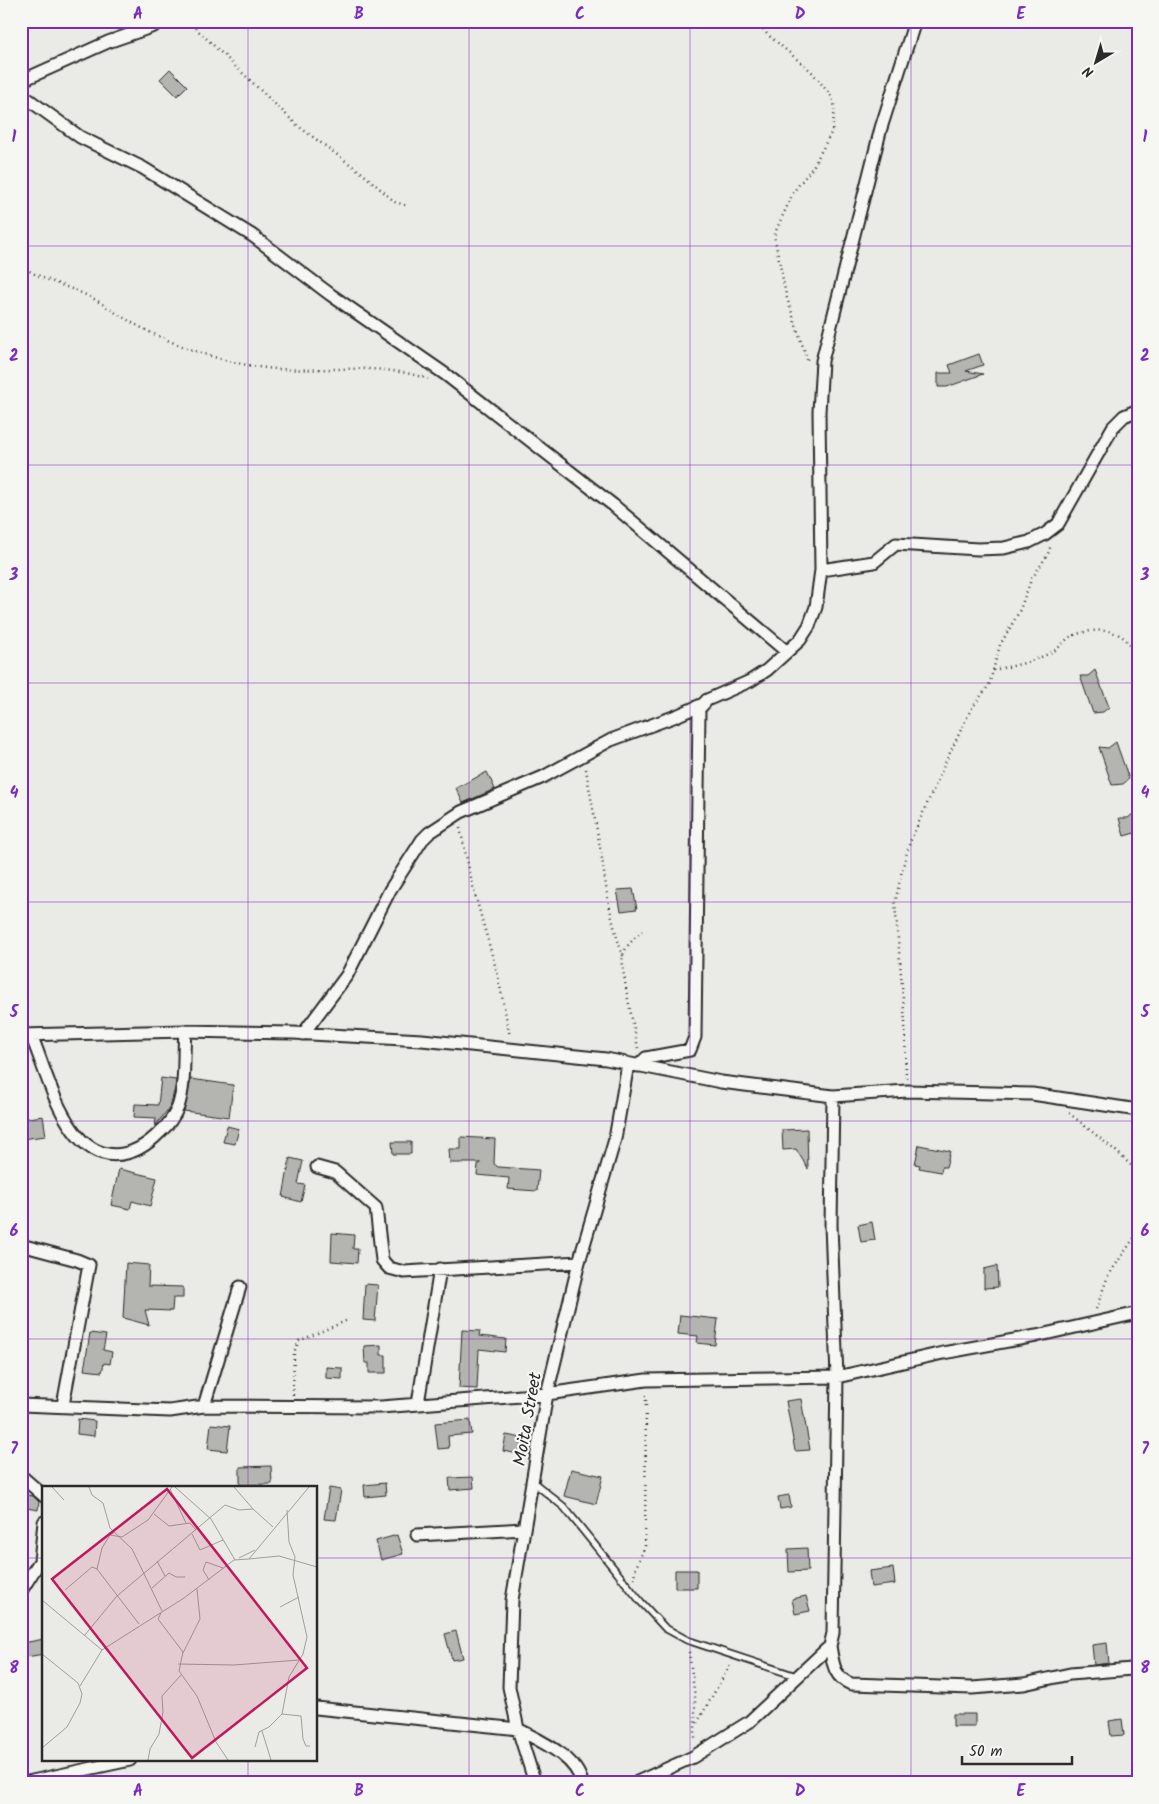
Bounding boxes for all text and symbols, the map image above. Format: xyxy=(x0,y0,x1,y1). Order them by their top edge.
text: A xyxy=(133,2,143,27)
text: B xyxy=(354,2,364,27)
text: C xyxy=(575,2,585,27)
text: D xyxy=(795,2,806,27)
text: E xyxy=(1017,2,1027,27)
north arrow xyxy=(1072,38,1122,88)
text: N xyxy=(1078,60,1099,83)
text: 1 xyxy=(12,125,17,150)
text: 1 xyxy=(1143,125,1148,150)
text: 2 xyxy=(9,344,19,369)
text: 2 xyxy=(1140,344,1150,369)
text: 3 xyxy=(9,563,19,588)
text: 3 xyxy=(1140,563,1150,588)
text: 4 xyxy=(10,781,19,806)
text: 4 xyxy=(1141,781,1150,806)
text: 5 xyxy=(9,1000,20,1025)
text: 5 xyxy=(1140,1000,1151,1025)
text: 6 xyxy=(10,1219,19,1244)
text: 6 xyxy=(1141,1219,1150,1244)
street label: Moita Street xyxy=(506,1369,551,1469)
text: 7 xyxy=(10,1437,18,1462)
text: 7 xyxy=(1141,1437,1149,1462)
inset map xyxy=(42,1486,318,1762)
text: 8 xyxy=(9,1656,19,1681)
text: 8 xyxy=(1140,1656,1150,1681)
scale bar xyxy=(962,1734,1072,1766)
text: 50 m xyxy=(969,1740,1003,1764)
text: A xyxy=(133,1779,143,1804)
text: B xyxy=(354,1779,364,1804)
text: C xyxy=(575,1779,585,1804)
text: D xyxy=(795,1779,806,1804)
text: E xyxy=(1017,1779,1027,1804)

